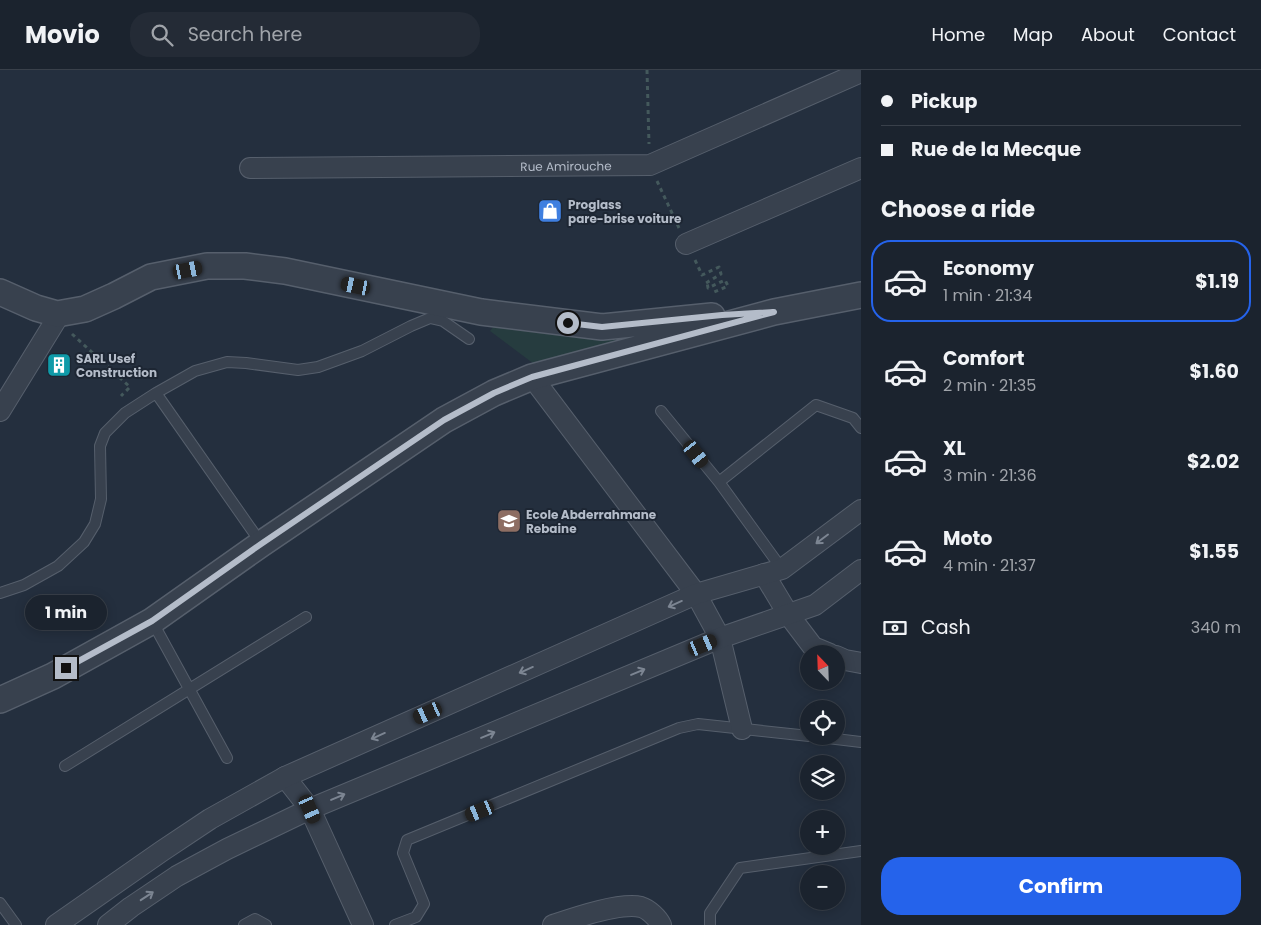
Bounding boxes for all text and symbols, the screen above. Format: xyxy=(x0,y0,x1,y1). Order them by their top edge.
search box xyxy=(130,12,480,57)
text: Movio xyxy=(25,18,100,51)
icon: search xyxy=(148,21,176,49)
text: Search here xyxy=(188,21,302,48)
text: Home xyxy=(931,22,985,47)
text: Map xyxy=(1013,22,1053,47)
text: About xyxy=(1081,22,1135,47)
text: Contact xyxy=(1163,22,1236,47)
text: Pickup xyxy=(911,88,977,115)
text: Rue de la Mecque xyxy=(911,136,1081,163)
street label: Rue Amirouche xyxy=(520,157,612,174)
text: Choose a ride xyxy=(881,194,1035,225)
place label: Proglass pare-brise voiture xyxy=(568,196,682,227)
shop icon: Proglass pare-brise voiture xyxy=(537,198,563,224)
text: Economy xyxy=(943,255,1034,282)
icon: car xyxy=(883,259,928,304)
car xyxy=(171,260,204,280)
text: $1.19 xyxy=(1195,268,1239,295)
car xyxy=(339,276,372,296)
text: 1 min · 21:34 xyxy=(943,284,1032,307)
route start xyxy=(557,312,579,334)
text: Comfort xyxy=(943,345,1025,372)
icon: car xyxy=(883,349,928,394)
place label: SARL Usef Construction xyxy=(76,350,157,381)
building icon: SARL Usef Construction xyxy=(46,352,72,378)
text: $1.60 xyxy=(1190,358,1239,385)
text: 2 min · 21:35 xyxy=(943,374,1036,397)
text: XL xyxy=(943,435,966,462)
car xyxy=(680,438,711,470)
icon: car xyxy=(883,439,928,484)
text: $2.02 xyxy=(1187,448,1239,475)
text: 3 min · 21:36 xyxy=(943,464,1037,487)
place label: Ecole Abderrahmane Rebaine xyxy=(526,506,657,537)
school or university icon: Ecole Abderrahmane Rebaine xyxy=(496,508,522,534)
text: Moto xyxy=(943,525,992,552)
icon: car xyxy=(883,529,928,574)
one-way arrow xyxy=(816,534,829,545)
text: $1.55 xyxy=(1189,538,1239,565)
text: 4 min · 21:37 xyxy=(943,554,1036,577)
callout: 1 min xyxy=(25,596,107,630)
one-way arrow xyxy=(668,599,683,609)
text: 1 min xyxy=(45,601,87,624)
icon: cash xyxy=(881,614,909,642)
text: Cash xyxy=(921,614,971,641)
text: 340 m xyxy=(1191,616,1241,639)
car xyxy=(686,632,719,658)
north arrow xyxy=(800,645,845,690)
map controls xyxy=(800,645,845,910)
route end xyxy=(55,657,77,679)
one-way arrow xyxy=(519,665,534,675)
one-way arrow xyxy=(630,667,645,677)
car xyxy=(411,700,444,726)
button: locate xyxy=(800,700,845,745)
one-way arrow xyxy=(480,729,495,739)
one-way arrow xyxy=(371,731,386,741)
button: layers xyxy=(800,755,845,800)
car xyxy=(297,792,322,826)
one-way arrow xyxy=(330,792,345,802)
car xyxy=(463,798,496,824)
button: + xyxy=(800,810,845,855)
button: Confirm xyxy=(881,857,1241,915)
button: − xyxy=(800,865,845,910)
one-way arrow xyxy=(140,891,154,901)

